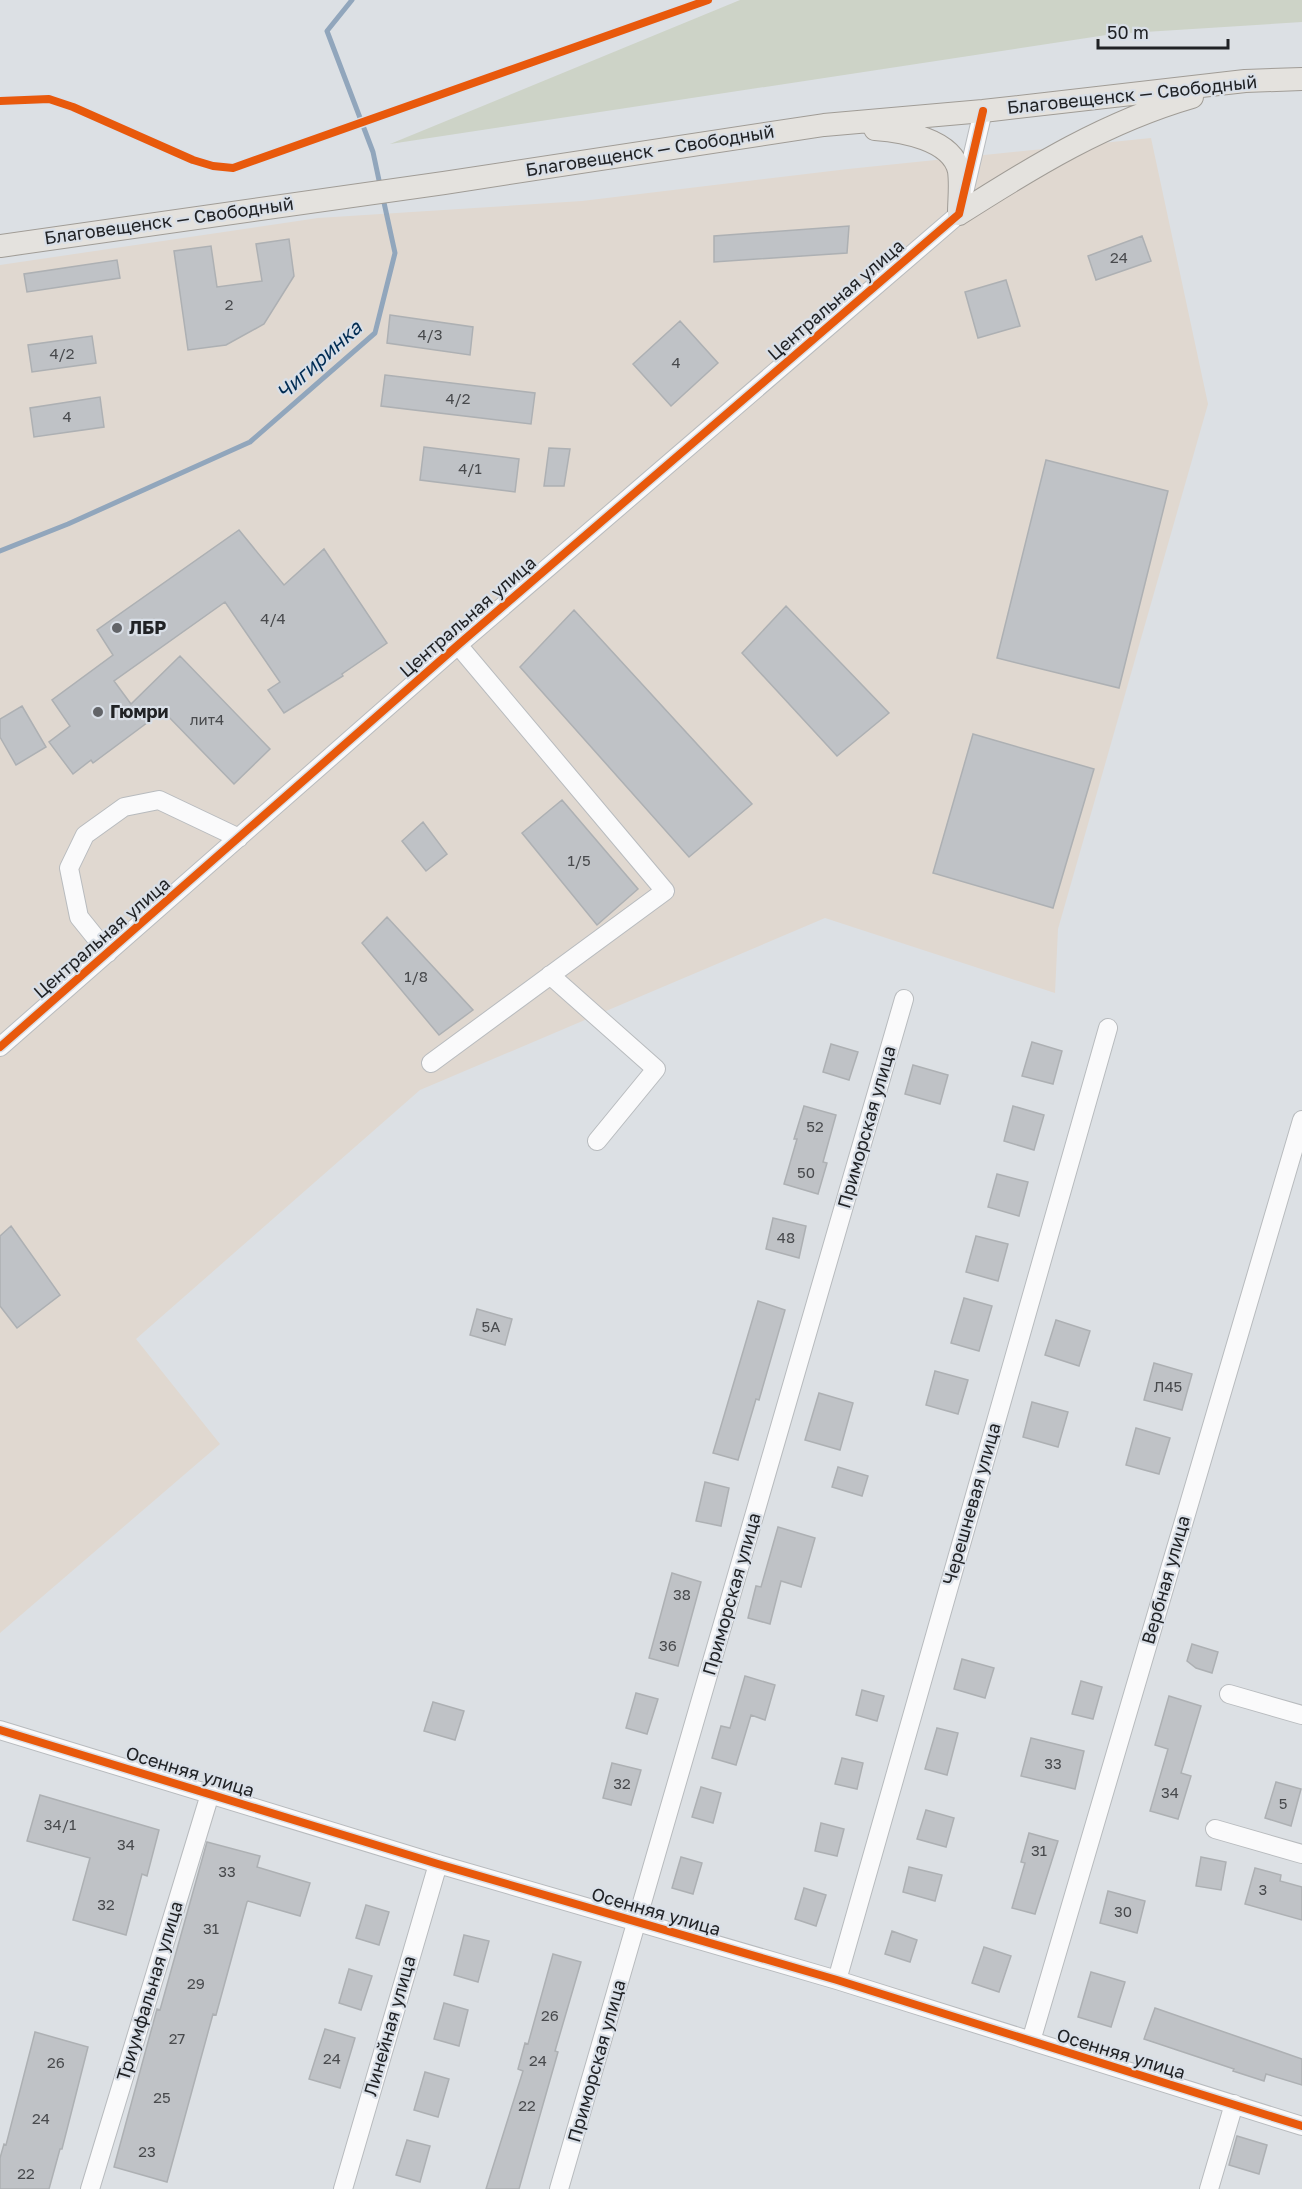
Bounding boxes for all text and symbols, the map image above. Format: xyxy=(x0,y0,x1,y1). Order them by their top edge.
scale bar xyxy=(1098,12,1228,50)
text: 50 m xyxy=(1107,21,1149,43)
street label: Благовещенск — Свободный xyxy=(1006,70,1258,118)
street label: Благовещенск — Свободный xyxy=(524,119,776,181)
street label: Благовещенск — Свободный xyxy=(43,192,295,248)
street label: Центральная улица xyxy=(763,234,908,365)
house number: 24 xyxy=(1110,248,1128,266)
house number: 2 xyxy=(225,295,233,313)
water label: Чигиринка xyxy=(271,314,366,404)
house number: 4/3 xyxy=(417,325,443,343)
house number: 4/2 xyxy=(49,344,75,362)
house number: 4 xyxy=(671,353,681,371)
house number: 4/2 xyxy=(445,389,471,407)
house number: 4 xyxy=(62,407,72,425)
house number: 4/1 xyxy=(458,459,482,477)
street label: Центральная улица xyxy=(395,551,540,682)
house number: 4/4 xyxy=(260,609,286,627)
place label: ЛБР xyxy=(129,616,166,638)
marker: ЛБР xyxy=(110,621,124,635)
place label: Гюмри xyxy=(110,700,169,722)
marker: Гюмри xyxy=(91,705,105,719)
house number: лит4 xyxy=(190,710,224,728)
house number: 1/5 xyxy=(567,851,591,869)
street label: Центральная улица xyxy=(29,872,174,1003)
house number: 1/8 xyxy=(404,967,428,985)
street label: Приморская улица xyxy=(832,1043,900,1211)
house number: 52 xyxy=(806,1117,824,1135)
house number: 50 xyxy=(797,1163,815,1181)
house number: 48 xyxy=(777,1228,795,1246)
house number: 5А xyxy=(482,1317,500,1335)
house number: Л45 xyxy=(1154,1377,1182,1395)
street label: Черешневая улица xyxy=(937,1420,1005,1587)
street label: Приморская улица xyxy=(697,1510,765,1678)
street label: Вербная улица xyxy=(1136,1513,1194,1647)
house number: 38 xyxy=(673,1585,691,1603)
house number: 36 xyxy=(659,1636,677,1654)
street label: Осенняя улица xyxy=(123,1741,257,1801)
house number: 33 xyxy=(1044,1754,1062,1772)
house number: 32 xyxy=(613,1774,631,1792)
house number: 34 xyxy=(1161,1783,1179,1801)
house number: 5 xyxy=(1279,1794,1287,1812)
house number: 34/1 xyxy=(44,1815,76,1833)
house number: 34 xyxy=(117,1835,135,1853)
house number: 31 xyxy=(1031,1841,1047,1859)
house number: 33 xyxy=(218,1862,236,1880)
house number: 3 xyxy=(1259,1880,1267,1898)
street label: Осенняя улица xyxy=(589,1882,723,1940)
house number: 32 xyxy=(97,1895,115,1913)
street label: Триумфальная улица xyxy=(111,1898,187,2083)
house number: 30 xyxy=(1114,1902,1132,1920)
house number: 31 xyxy=(203,1919,219,1937)
street label: Линейная улица xyxy=(358,1953,420,2098)
house number: 29 xyxy=(187,1974,205,1992)
street label: Приморская улица xyxy=(562,1977,630,2145)
house number: 26 xyxy=(541,2006,559,2024)
street label: Осенняя улица xyxy=(1054,2023,1188,2083)
house number: 27 xyxy=(169,2029,185,2047)
house number: 24 xyxy=(323,2049,341,2067)
house number: 24 xyxy=(529,2051,547,2069)
house number: 26 xyxy=(47,2053,65,2071)
house number: 25 xyxy=(153,2088,171,2106)
house number: 22 xyxy=(518,2096,536,2114)
house number: 24 xyxy=(32,2109,50,2127)
house number: 23 xyxy=(138,2142,156,2160)
house number: 22 xyxy=(17,2164,35,2182)

